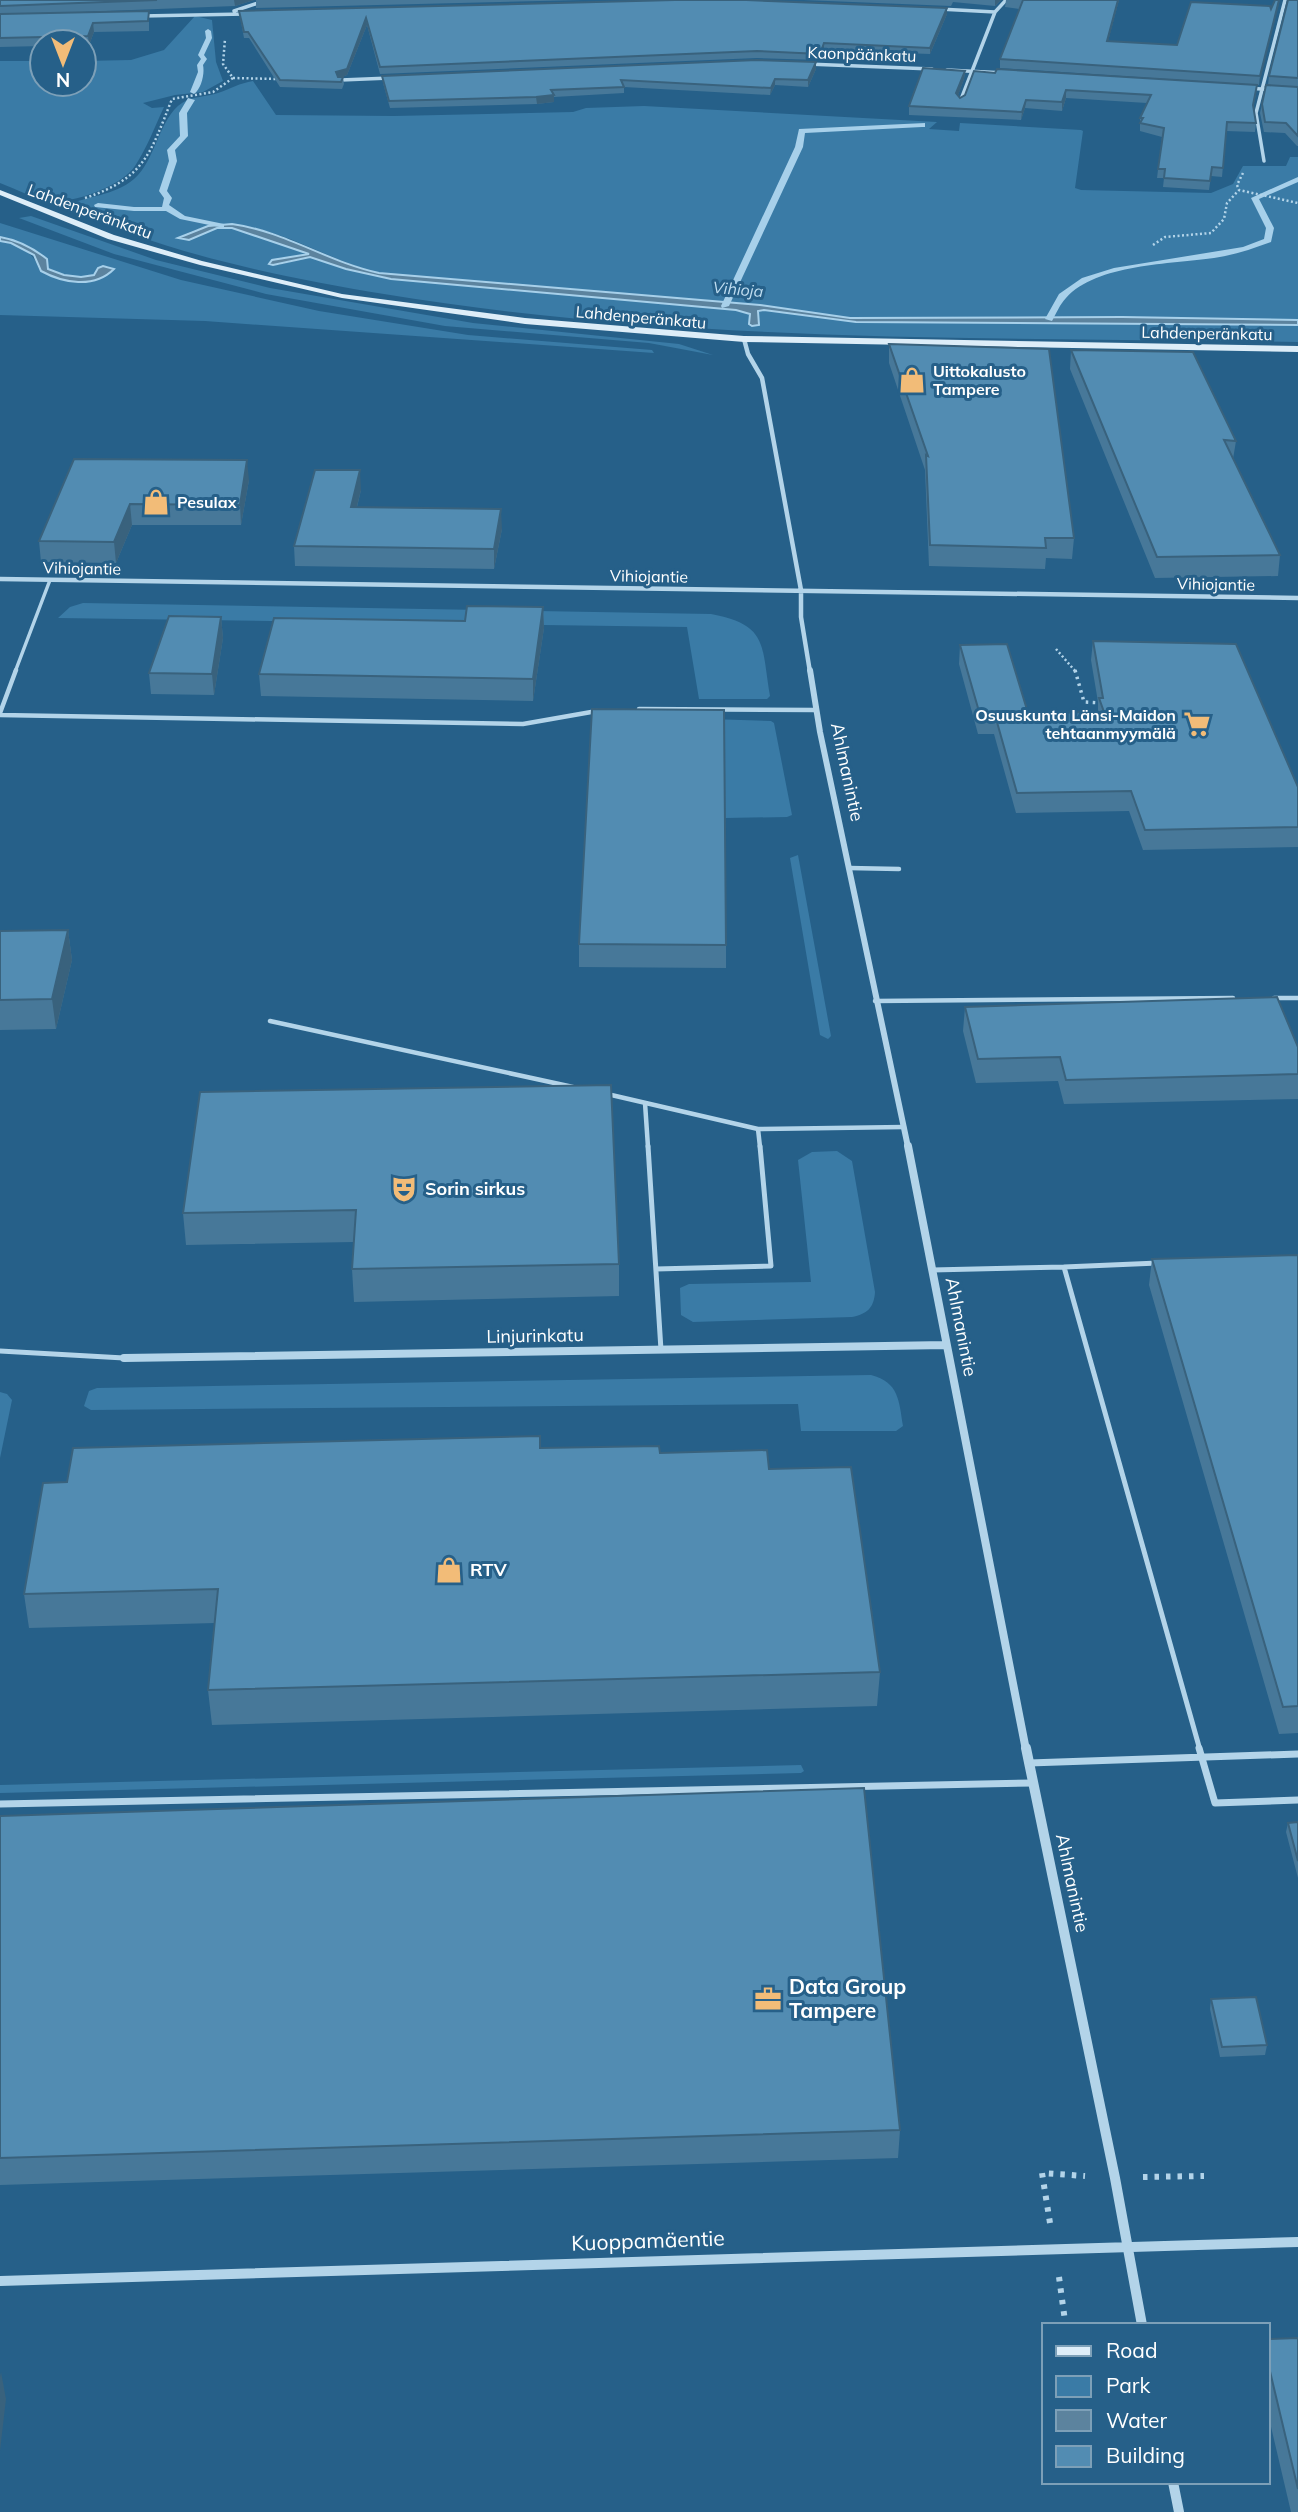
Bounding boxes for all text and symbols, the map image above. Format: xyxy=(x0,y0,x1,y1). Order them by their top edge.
north arrow xyxy=(28,28,98,98)
street label: Kaonpäänkatu xyxy=(807,42,917,66)
text: N xyxy=(56,68,70,92)
street label: Lahdenperänkatu xyxy=(25,179,155,243)
water label: Vihioja xyxy=(712,277,765,301)
street label: Lahdenperänkatu xyxy=(575,301,707,333)
street label: Lahdenperänkatu xyxy=(1141,322,1273,344)
place label: Uittokalusto Tampere xyxy=(933,361,1026,399)
shop icon: Uittokalusto Tampere xyxy=(897,365,927,395)
shop icon: Pesulax xyxy=(141,487,171,517)
place label: Pesulax xyxy=(177,492,237,512)
street label: Vihiojantie xyxy=(43,557,121,579)
street label: Vihiojantie xyxy=(610,565,688,587)
street label: Vihiojantie xyxy=(1177,573,1255,595)
place label: Osuuskunta Länsi-Maidon tehtaanmyymälä xyxy=(975,705,1176,743)
supermarket icon: Osuuskunta Länsi-Maidon tehtaanmyymälä xyxy=(1182,709,1212,739)
street label: Ahlmanintie xyxy=(826,720,869,823)
theatre icon: Sorin sirkus xyxy=(389,1174,419,1204)
place label: Sorin sirkus xyxy=(425,1177,525,1200)
street label: Ahlmanintie xyxy=(941,1275,982,1378)
street label: Linjurinkatu xyxy=(486,1323,584,1348)
shop icon: RTV xyxy=(434,1555,464,1585)
place label: RTV xyxy=(470,1558,508,1581)
street label: Ahlmanintie xyxy=(1051,1831,1094,1934)
place label: Data Group Tampere xyxy=(789,1973,906,2023)
office icon: Data Group Tampere xyxy=(753,1984,783,2014)
street label: Kuoppamäentie xyxy=(571,2224,725,2256)
legend xyxy=(1042,2323,1270,2484)
text: Road xyxy=(1106,2337,1157,2363)
text: Park xyxy=(1106,2372,1150,2398)
text: Water xyxy=(1106,2407,1167,2433)
text: Building xyxy=(1106,2442,1185,2468)

